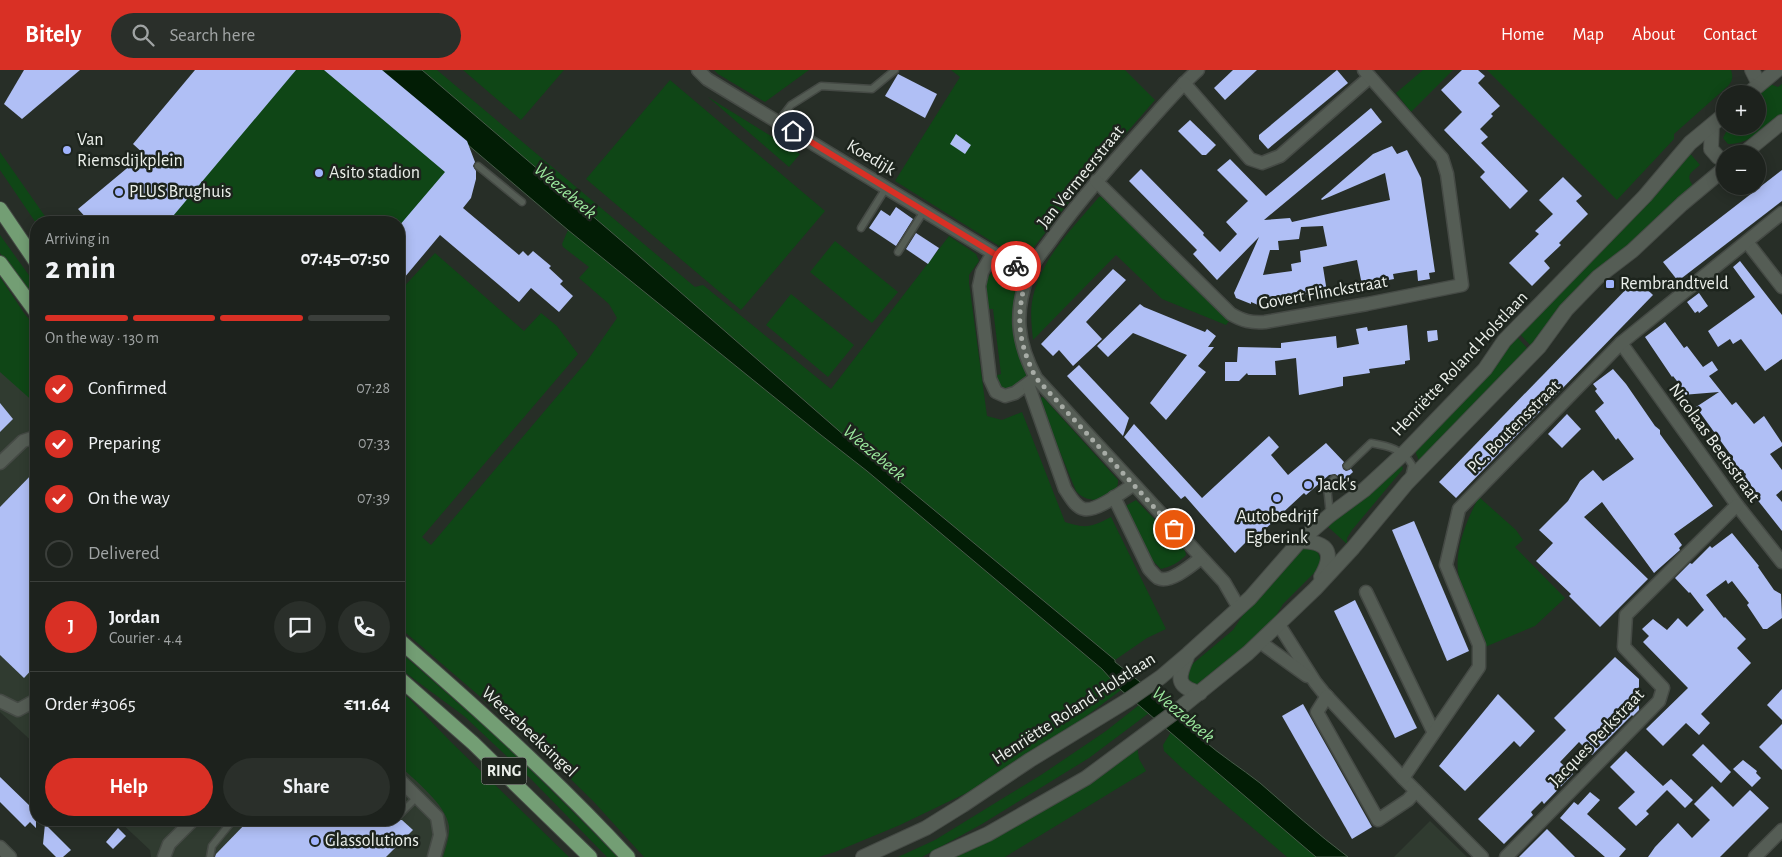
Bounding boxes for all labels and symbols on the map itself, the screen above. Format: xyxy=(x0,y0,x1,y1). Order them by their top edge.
pin xyxy=(772,110,814,152)
street label: Jan Vermeerstraat xyxy=(1034,122,1128,232)
place label: Van Riemsdijkplein xyxy=(77,131,183,170)
street label: Koedijk xyxy=(844,137,899,180)
marker: Van Riemsdijkplein xyxy=(61,144,73,156)
water label: Weezebeek xyxy=(530,159,600,223)
place label: Asito stadion xyxy=(329,164,420,182)
marker: Asito stadion xyxy=(313,167,325,179)
place label: PLUS Brughuis xyxy=(129,183,231,201)
marker: PLUS Brughuis xyxy=(113,186,125,198)
courier xyxy=(991,241,1041,291)
street label: Govert Flinckstraat xyxy=(1257,273,1389,313)
place label: Rembrandtveld xyxy=(1620,275,1729,293)
marker: Rembrandtveld xyxy=(1604,278,1616,290)
street label: Henriëtte Roland Holstlaan xyxy=(1388,288,1532,440)
street label: P.C. Boutensstraat xyxy=(1464,377,1564,477)
street label: Nicolaas Beetsstraat xyxy=(1665,380,1763,506)
water label: Weezebeek xyxy=(839,421,909,485)
place label: Jack's xyxy=(1318,476,1356,494)
marker: Jack's xyxy=(1302,479,1314,491)
marker: Autobedrijf Egberink xyxy=(1271,492,1283,504)
pin xyxy=(1153,508,1195,550)
place label: Autobedrijf Egberink xyxy=(1237,508,1319,547)
street label: Henriëtte Roland Holstlaan xyxy=(989,650,1159,768)
street label: Weezebeeksingel xyxy=(478,683,580,781)
water label: Weezebeek xyxy=(1148,683,1218,747)
street label: Jacques Perkstraat xyxy=(1546,686,1648,790)
road number: RING xyxy=(482,758,526,784)
place label: Glassolutions xyxy=(325,832,419,850)
marker: Glassolutions xyxy=(309,835,321,847)

